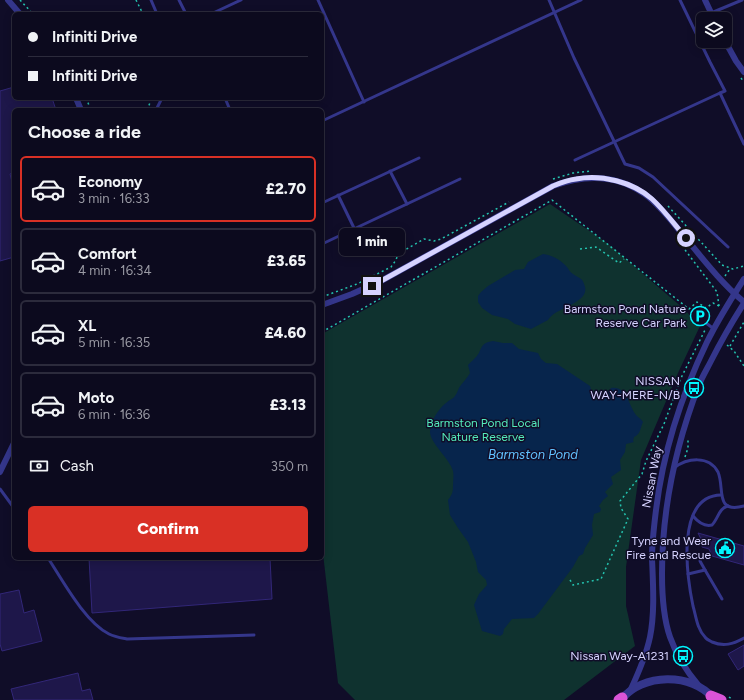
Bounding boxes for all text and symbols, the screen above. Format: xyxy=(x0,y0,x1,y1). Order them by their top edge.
map controls xyxy=(696,12,732,48)
button: layers xyxy=(696,12,732,48)
text: Infiniti Drive xyxy=(52,28,137,46)
text: Infiniti Drive xyxy=(52,67,137,85)
text: Choose a ride xyxy=(28,121,141,143)
icon: car xyxy=(30,171,66,207)
text: Economy xyxy=(78,173,143,191)
text: £2.70 xyxy=(266,180,306,198)
text: 3 min · 16:33 xyxy=(78,191,150,206)
callout: 1 min xyxy=(339,228,405,256)
route start xyxy=(677,229,695,247)
text: 1 min xyxy=(356,234,388,249)
icon: car xyxy=(30,243,66,279)
text: Comfort xyxy=(78,245,137,263)
text: £3.65 xyxy=(267,252,306,270)
text: 4 min · 16:34 xyxy=(78,263,152,278)
route end xyxy=(363,277,381,295)
place label: Barmston Pond Nature Reserve Car Park xyxy=(564,302,686,330)
parking icon: Barmston Pond Nature Reserve Car Park xyxy=(689,305,711,327)
icon: car xyxy=(30,315,66,351)
text: XL xyxy=(78,317,96,335)
text: £4.60 xyxy=(265,324,306,342)
text: 5 min · 16:35 xyxy=(78,335,150,350)
place label: NISSAN WAY-MERE-N/B xyxy=(590,374,680,402)
bus stop icon: NISSAN WAY-MERE-N/B xyxy=(683,377,705,399)
icon: car xyxy=(30,387,66,423)
text: Moto xyxy=(78,389,114,407)
text: £3.13 xyxy=(270,396,306,414)
text: 6 min · 16:36 xyxy=(78,407,150,422)
park label: Barmston Pond Local Nature Reserve xyxy=(426,416,540,444)
street label: Nissan Way xyxy=(639,444,665,509)
water label: Barmston Pond xyxy=(488,447,578,462)
icon: cash xyxy=(28,455,50,477)
text: Cash xyxy=(60,457,94,475)
text: 350 m xyxy=(271,459,308,474)
button: Confirm xyxy=(28,506,308,552)
place label: Tyne and Wear Fire and Rescue xyxy=(626,534,711,562)
public building icon: Tyne and Wear Fire and Rescue xyxy=(714,537,736,559)
bus stop icon: Nissan Way-A1231 xyxy=(672,645,694,667)
place label: Nissan Way-A1231 xyxy=(570,649,669,663)

